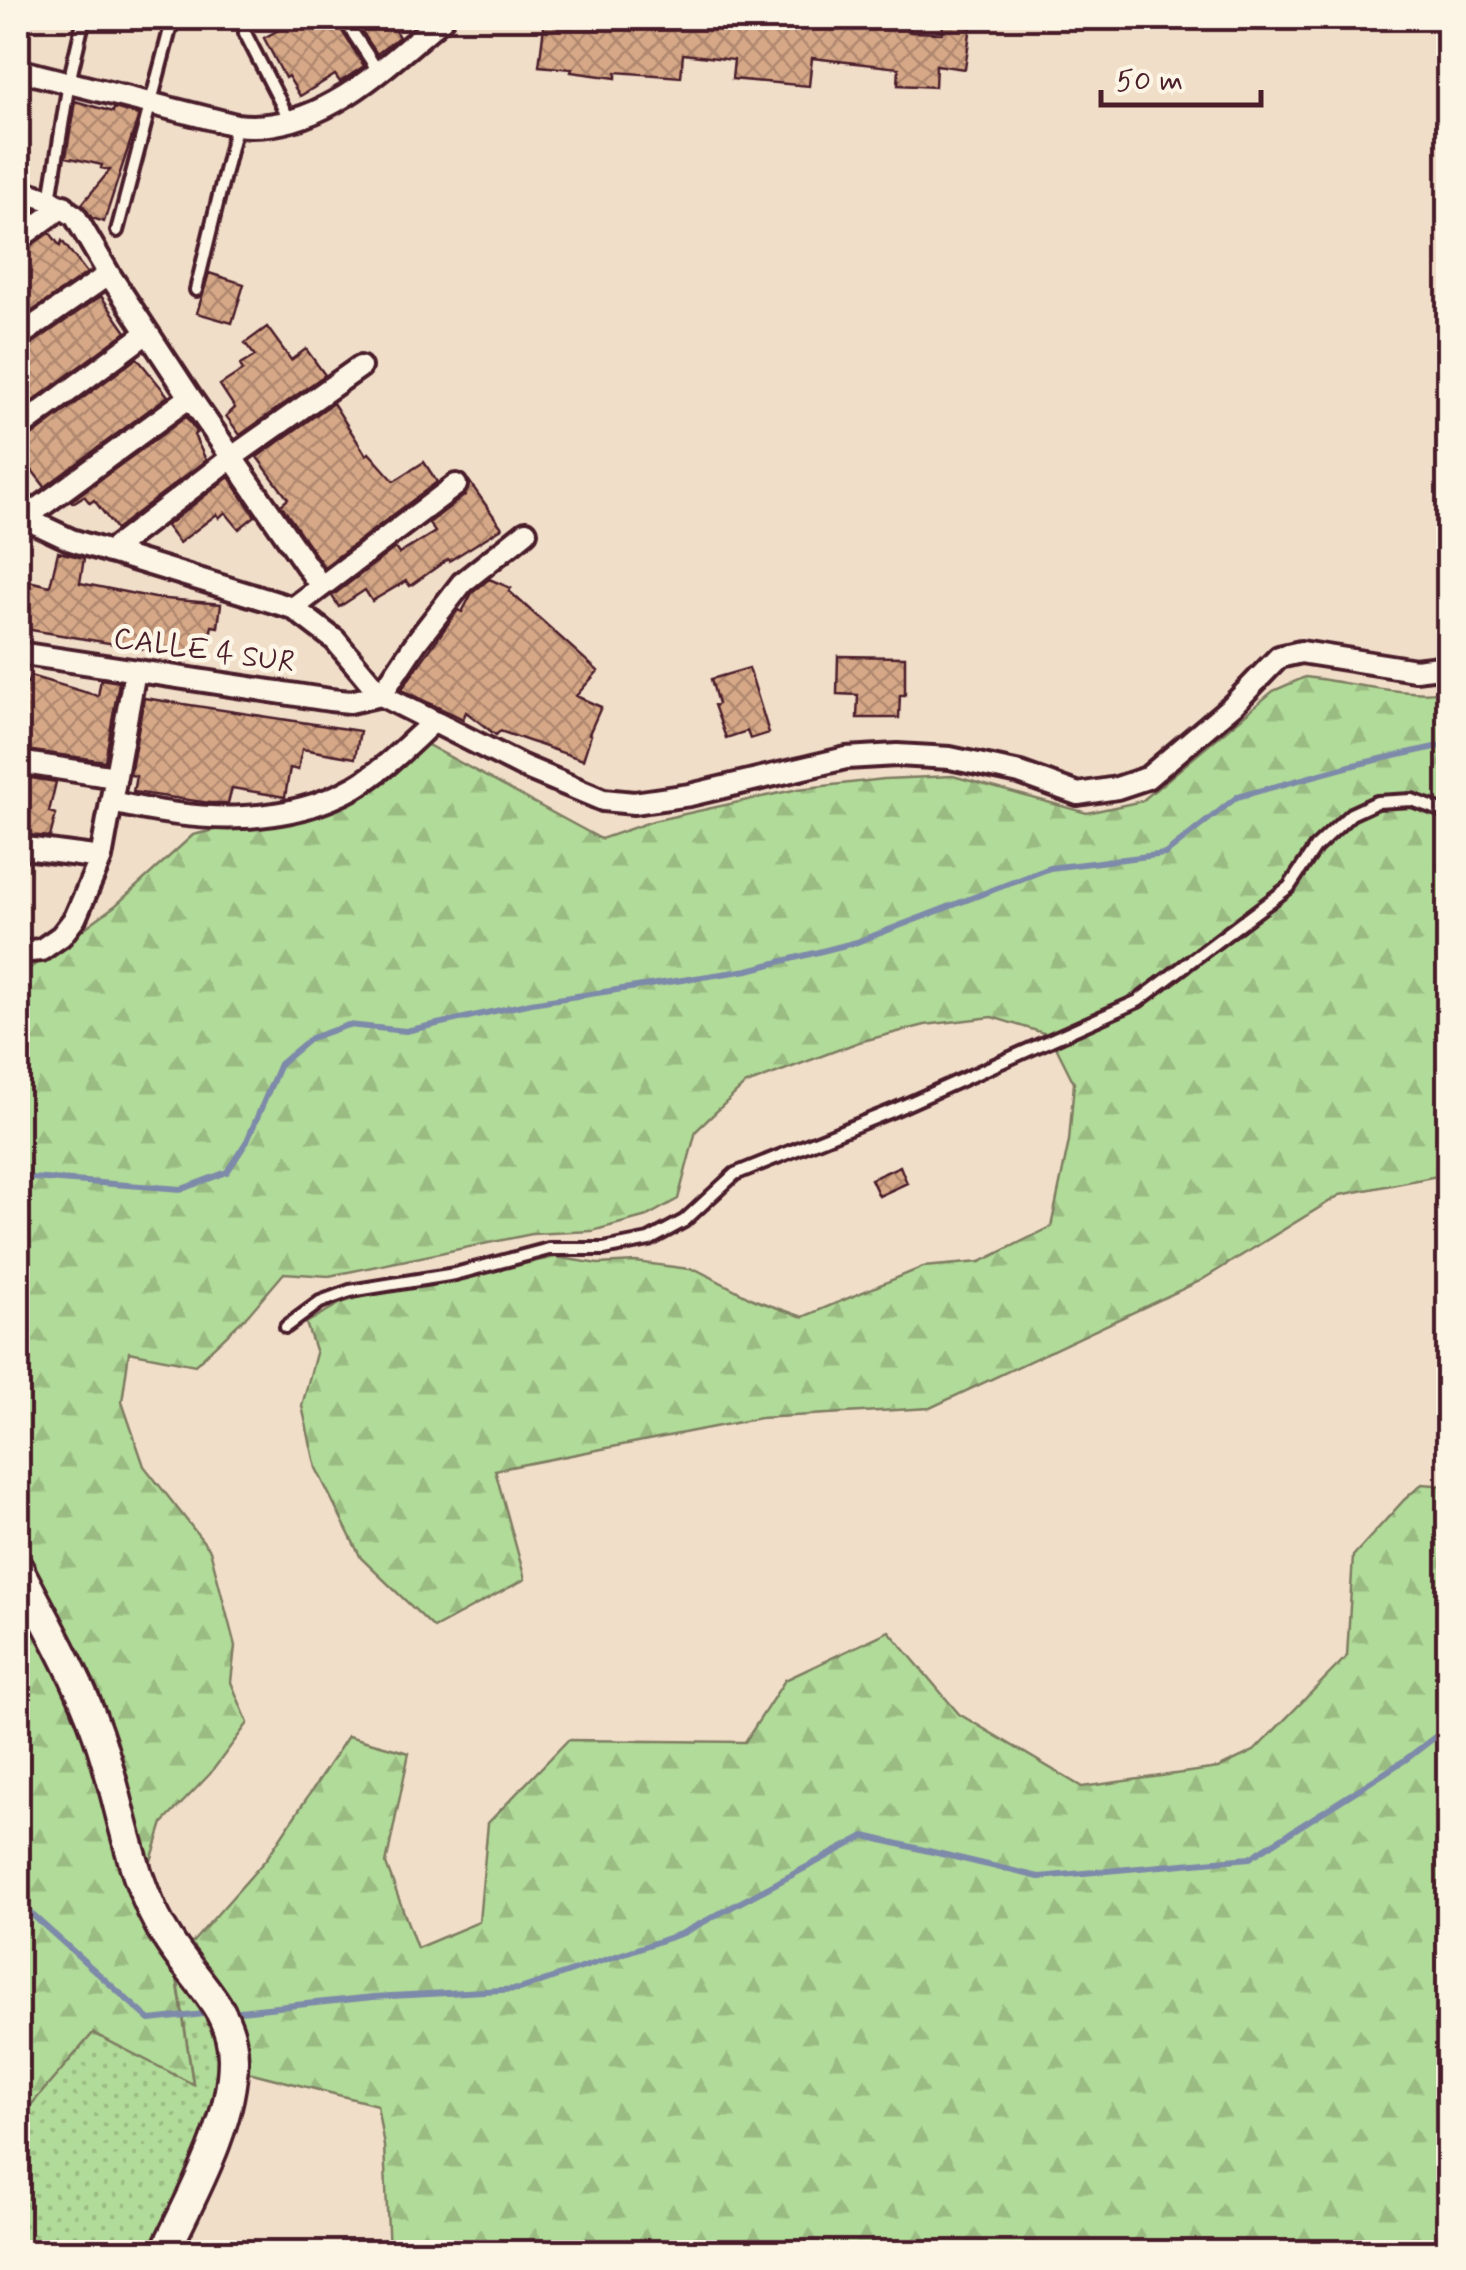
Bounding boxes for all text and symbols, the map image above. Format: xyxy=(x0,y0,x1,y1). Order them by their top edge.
scale bar xyxy=(1101,45,1261,107)
text: 50 m xyxy=(1116,62,1183,101)
street label: CALLE 4 SUR xyxy=(111,619,297,683)

